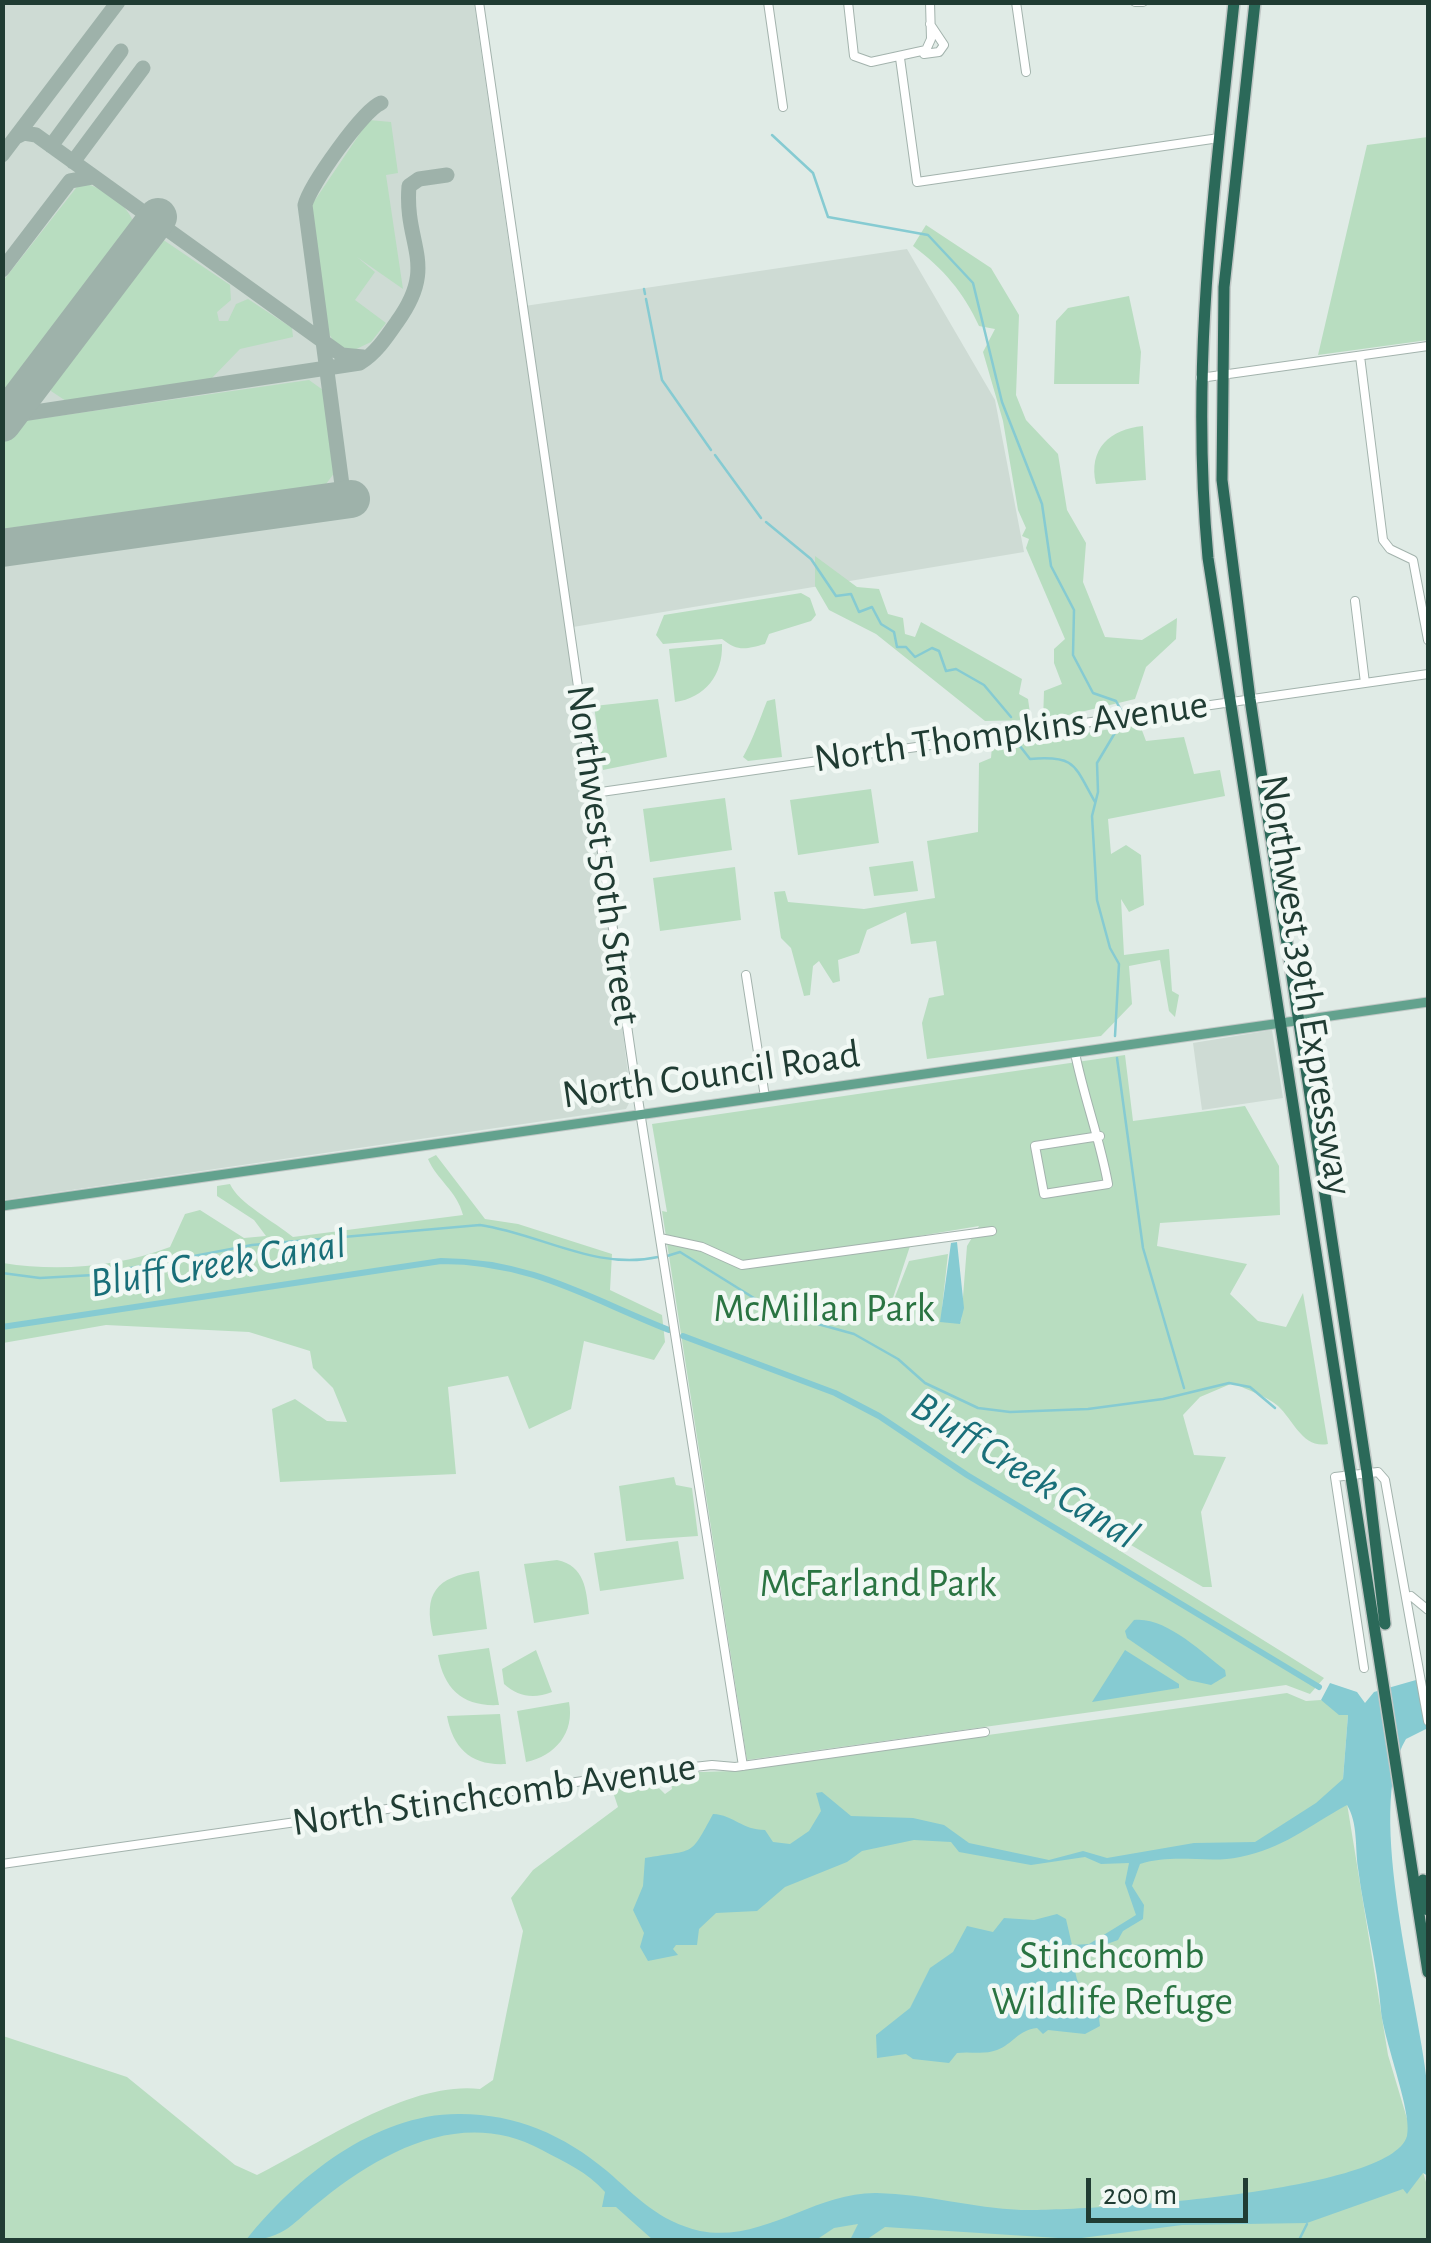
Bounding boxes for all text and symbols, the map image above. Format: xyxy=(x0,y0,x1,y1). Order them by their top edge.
street label: North Thompkins Avenue xyxy=(811,681,1211,783)
street label: Northwest 50th Street xyxy=(555,682,651,1028)
street label: Northwest 39th Expressway xyxy=(1249,771,1363,1199)
street label: North Council Road xyxy=(559,1030,863,1120)
water label: Bluff Creek Canal xyxy=(86,1219,350,1309)
park label: McMillan Park xyxy=(713,1285,935,1333)
water label: Bluff Creek Canal xyxy=(902,1381,1148,1561)
park label: McFarland Park xyxy=(759,1560,997,1608)
street label: North Stinchcomb Avenue xyxy=(289,1743,699,1847)
park label: Stinchcomb Wildlife Refuge xyxy=(991,1932,1233,2026)
scale bar xyxy=(1091,2158,1254,2220)
text: 200 m xyxy=(1103,2180,1177,2210)

